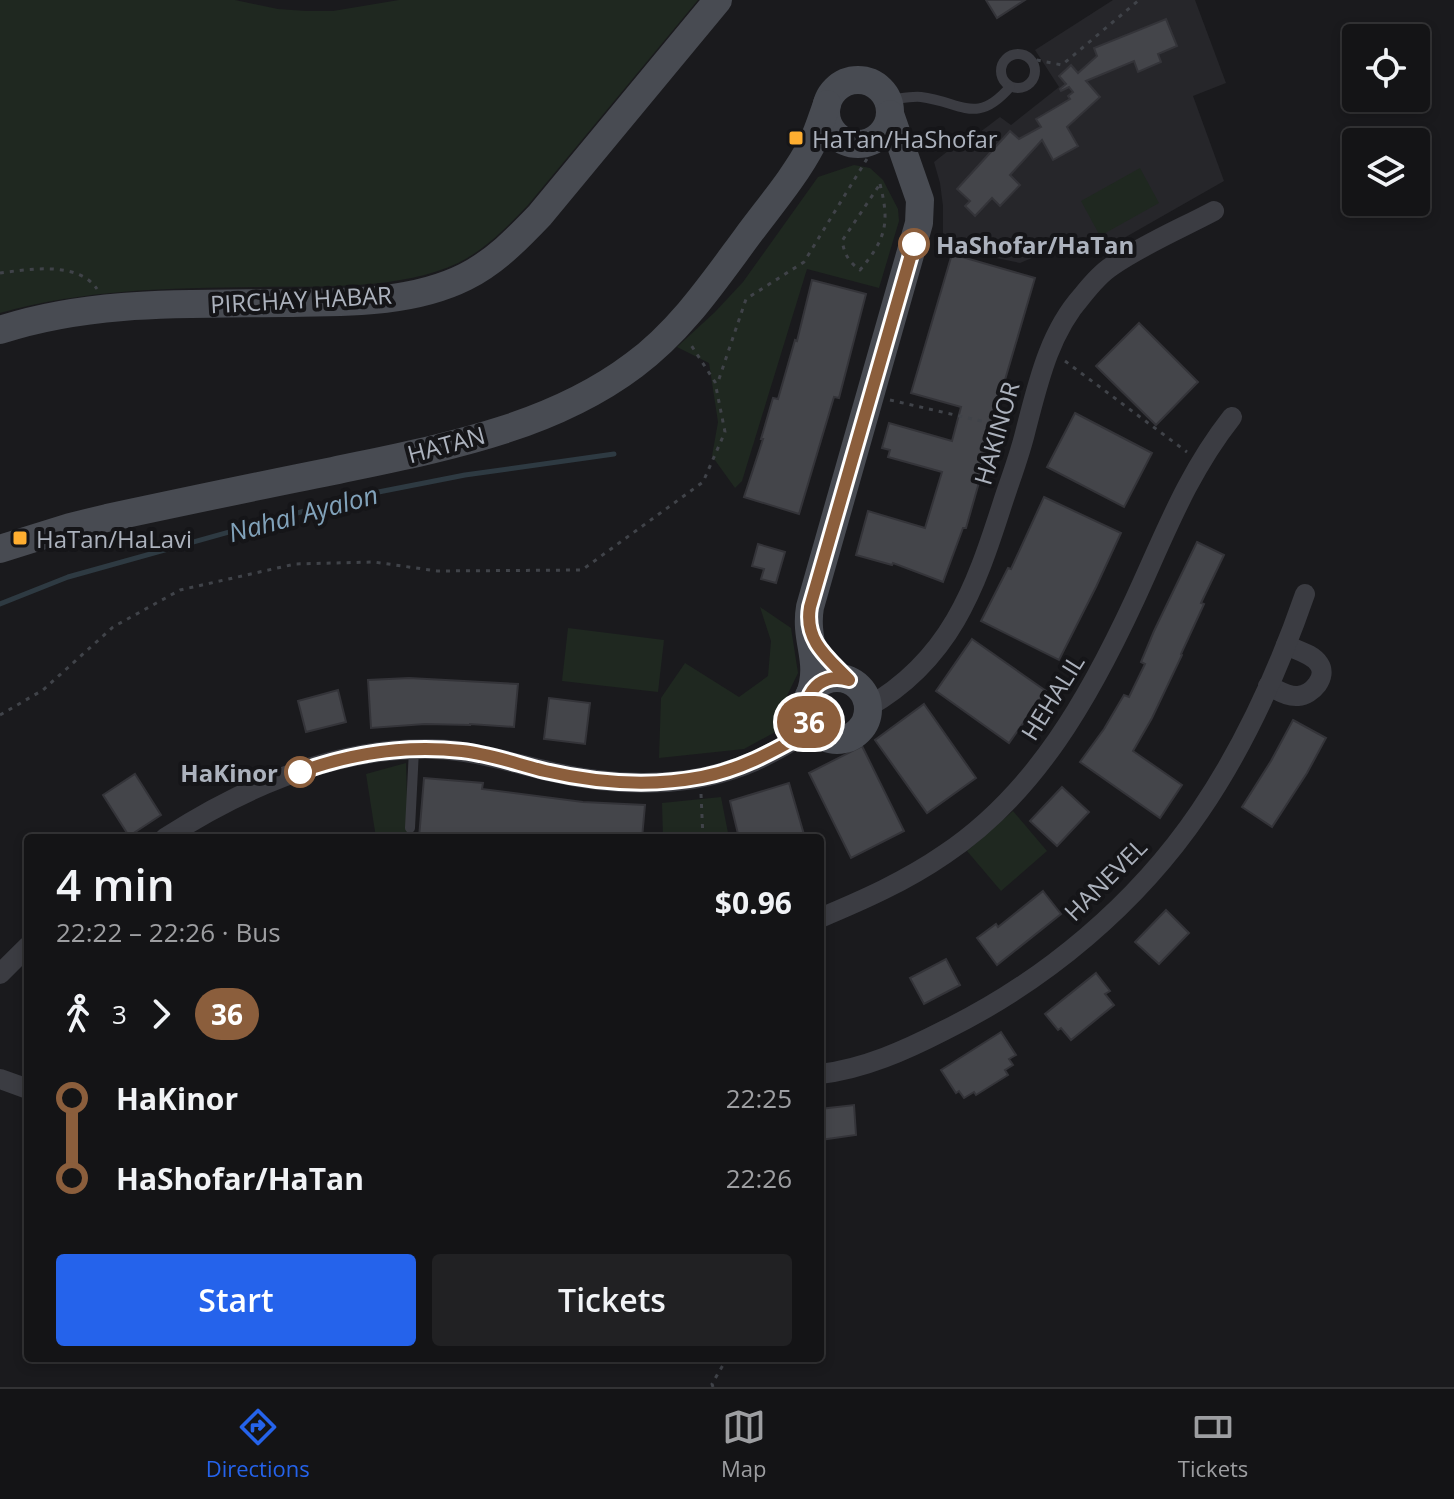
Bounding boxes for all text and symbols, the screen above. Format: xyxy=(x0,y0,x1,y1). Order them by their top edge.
map controls xyxy=(1342,24,1430,216)
button: locate xyxy=(1342,24,1430,112)
place label: HaTan/HaShofar xyxy=(812,122,998,155)
button: layers xyxy=(1342,128,1430,216)
marker: HaTan/HaShofar xyxy=(787,129,805,147)
place label: HaShofar/HaTan xyxy=(936,228,1134,261)
marker: HaShofar/HaTan xyxy=(899,229,929,259)
street label: PIRCHAY HABAR xyxy=(209,278,393,320)
street label: HAKINOR xyxy=(966,377,1026,488)
street label: HATAN xyxy=(403,418,489,470)
water label: Nahal Ayalon xyxy=(224,476,382,550)
place label: HaTan/HaLavi xyxy=(36,522,192,555)
marker: HaTan/HaLavi xyxy=(11,529,29,547)
street label: HEHALIL xyxy=(1013,648,1091,746)
line badge: 36 xyxy=(773,696,845,748)
text: 36 xyxy=(793,703,825,741)
place label: HaKinor xyxy=(180,756,278,789)
marker: HaKinor xyxy=(285,757,315,787)
street label: HANEVEL xyxy=(1056,830,1154,928)
text: 4 min xyxy=(56,854,175,914)
text: $0.96 xyxy=(715,882,792,923)
text: 22:22 – 22:26 · Bus xyxy=(56,914,281,950)
icon: walk xyxy=(56,992,100,1036)
icon: forward xyxy=(139,992,183,1036)
text: 36 xyxy=(211,995,243,1033)
text: 3 xyxy=(112,996,127,1032)
text: HaKinor xyxy=(116,1078,238,1119)
text: 22:25 xyxy=(726,1080,792,1116)
text: HaShofar/HaTan xyxy=(116,1158,364,1199)
text: 22:26 xyxy=(726,1160,792,1196)
button: Start xyxy=(56,1254,416,1346)
button: Tickets xyxy=(432,1254,792,1346)
tab: Directions xyxy=(206,1405,310,1483)
tab: Map xyxy=(721,1405,767,1483)
tab: Tickets xyxy=(1178,1405,1248,1483)

